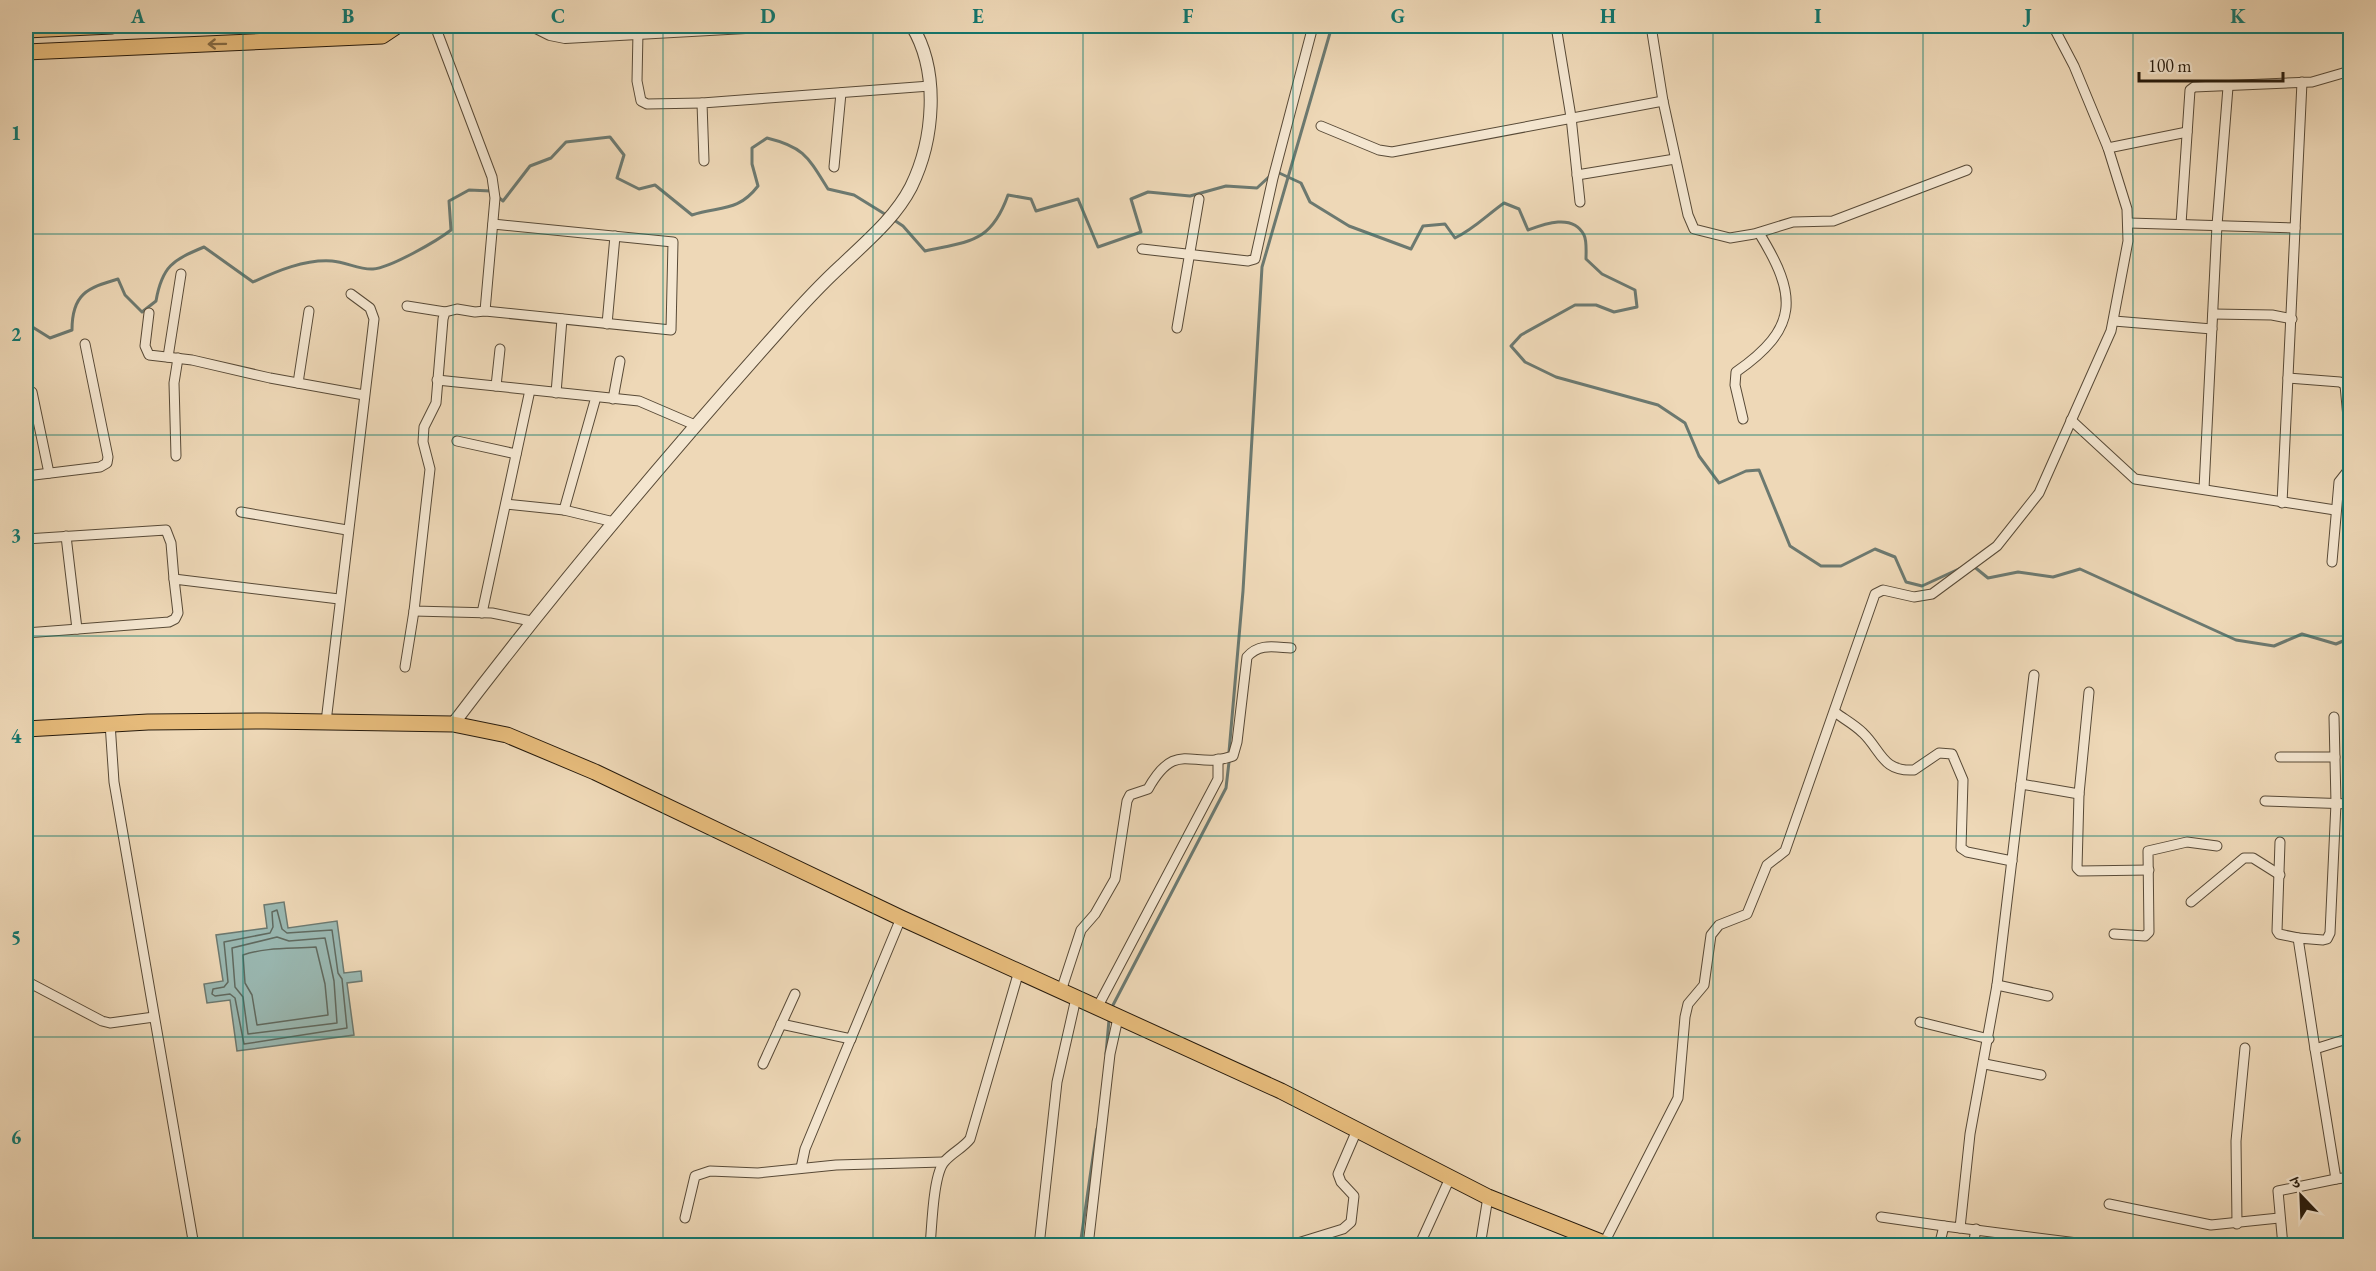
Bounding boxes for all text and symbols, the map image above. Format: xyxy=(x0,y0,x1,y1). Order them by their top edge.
text: A xyxy=(130,3,146,29)
text: B xyxy=(342,3,354,29)
text: C xyxy=(551,3,565,29)
text: D xyxy=(760,3,776,29)
text: E xyxy=(972,3,984,29)
text: F xyxy=(1183,3,1194,29)
text: G xyxy=(1391,3,1405,29)
text: H xyxy=(1600,3,1616,29)
text: I xyxy=(1814,3,1822,29)
text: J xyxy=(2022,3,2032,29)
text: K xyxy=(2230,3,2246,29)
one-way arrow xyxy=(207,38,227,50)
scale bar xyxy=(2139,45,2283,83)
text: 100 m xyxy=(2148,54,2192,77)
text: 1 xyxy=(11,120,21,146)
text: 2 xyxy=(11,321,22,347)
text: 3 xyxy=(11,522,21,548)
text: 4 xyxy=(11,723,22,749)
text: 5 xyxy=(11,924,21,950)
text: 6 xyxy=(11,1124,22,1150)
north arrow xyxy=(2271,1166,2331,1226)
text: उ xyxy=(2287,1171,2305,1194)

